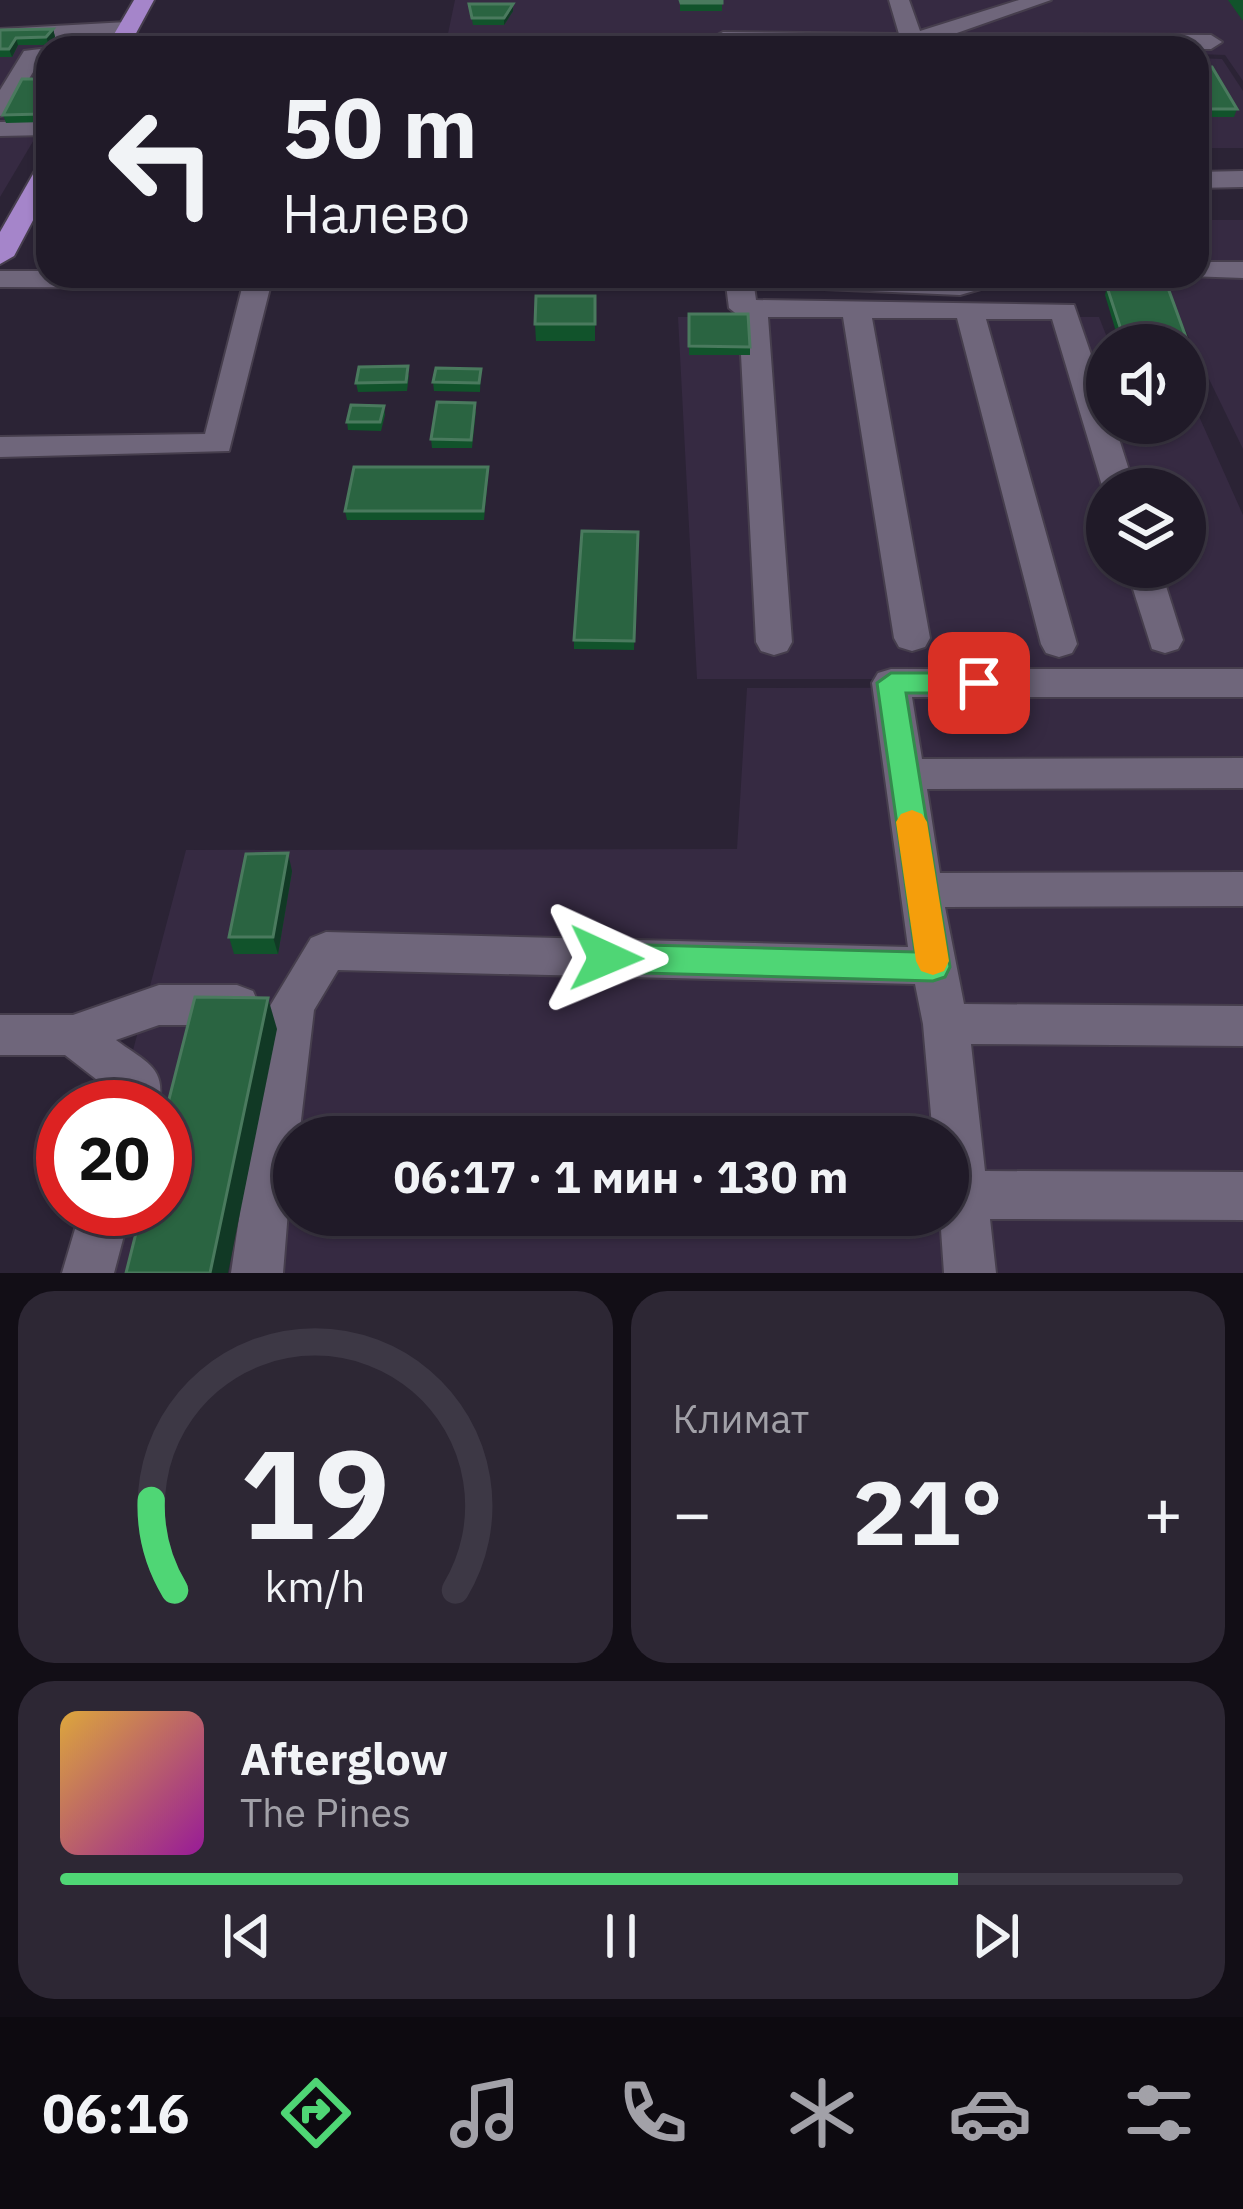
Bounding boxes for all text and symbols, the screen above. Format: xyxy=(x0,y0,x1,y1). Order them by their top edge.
text: 50 m xyxy=(282,72,478,181)
icon: left xyxy=(84,84,240,240)
text: Налево xyxy=(282,178,470,248)
map controls xyxy=(1086,324,1206,588)
button: sound xyxy=(1086,324,1206,444)
button: layers xyxy=(1086,468,1206,588)
pin xyxy=(928,632,1030,734)
icon: arrive xyxy=(946,650,1012,716)
position arrow xyxy=(543,895,669,1021)
speed limit sign: 20 xyxy=(36,1080,192,1236)
text: 06:17 · 1 мин · 130 m xyxy=(394,1147,848,1205)
text: Климат xyxy=(673,1393,809,1444)
text: 19 xyxy=(240,1411,390,1573)
text: 21° xyxy=(853,1453,1003,1570)
text: − xyxy=(673,1469,712,1555)
text: + xyxy=(1143,1469,1183,1555)
text: km/h xyxy=(265,1558,366,1614)
text: Afterglow xyxy=(240,1729,448,1787)
text: The Pines xyxy=(240,1787,411,1838)
icon: previous xyxy=(214,1903,280,1969)
icon: pause xyxy=(588,1903,654,1969)
icon: next xyxy=(963,1903,1029,1969)
icon: directions xyxy=(274,2071,358,2155)
icon: music xyxy=(443,2071,527,2155)
icon: phone xyxy=(611,2071,695,2155)
icon: climate xyxy=(780,2071,864,2155)
icon: car xyxy=(948,2071,1032,2155)
icon: filters xyxy=(1117,2071,1201,2155)
text: 06:16 xyxy=(42,2078,190,2148)

